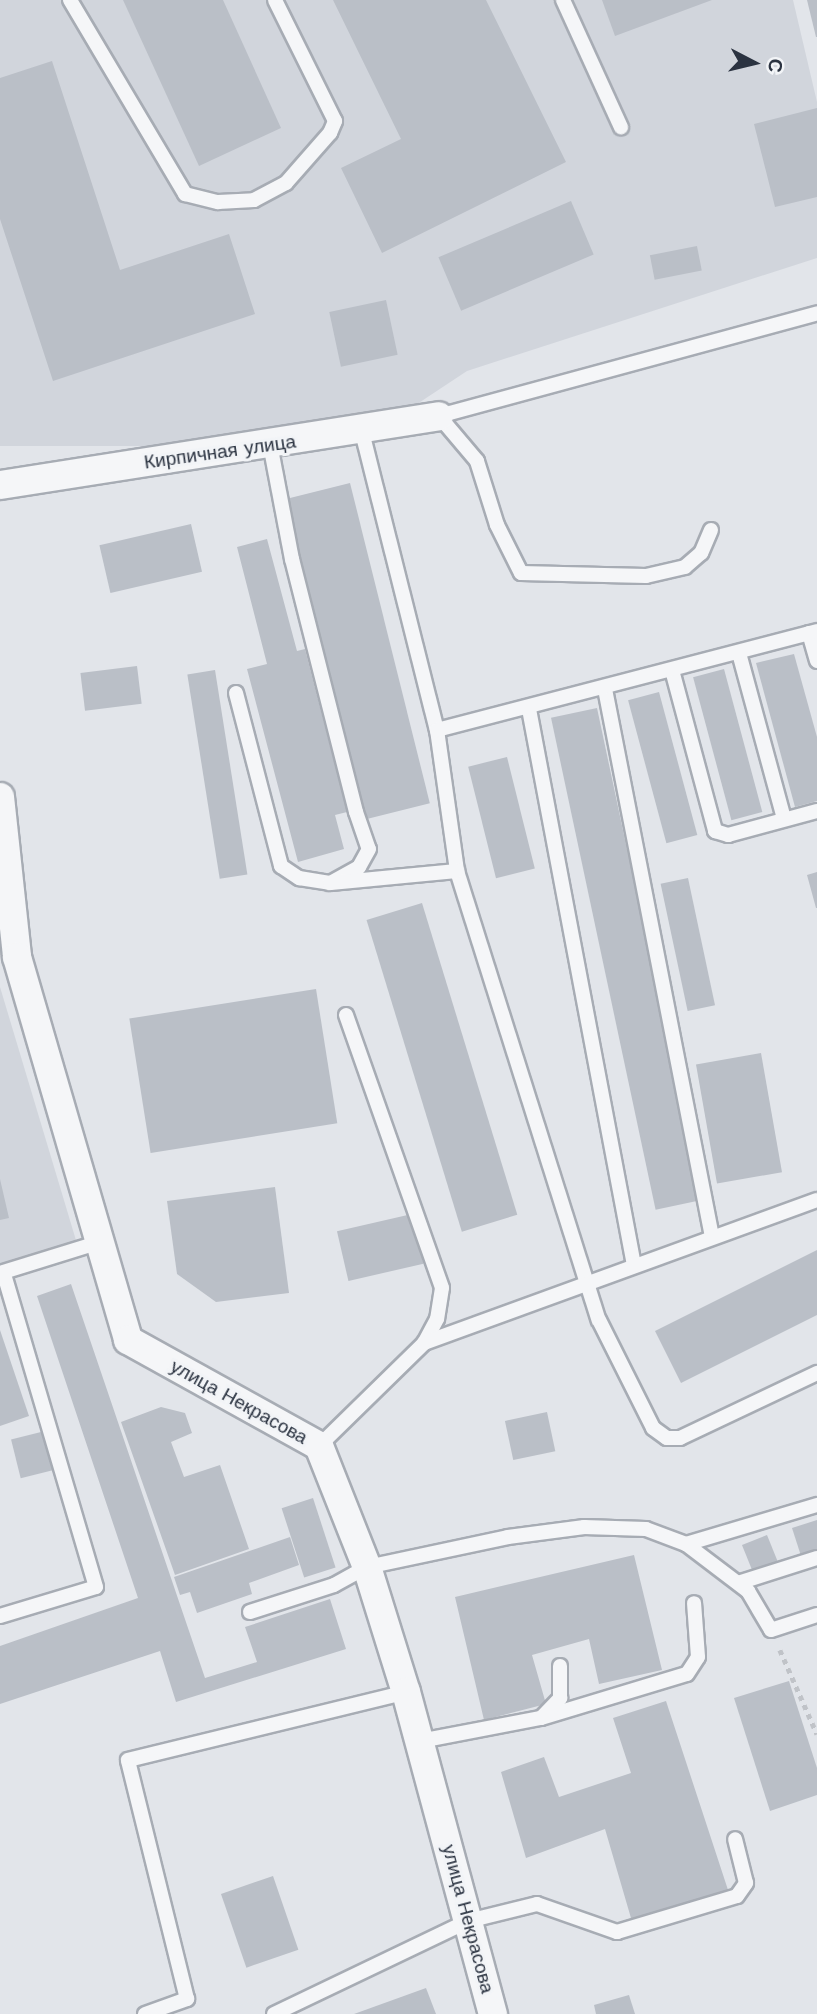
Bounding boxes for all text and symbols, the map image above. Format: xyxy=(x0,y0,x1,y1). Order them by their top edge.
north arrow xyxy=(719,28,789,98)
text: С xyxy=(763,57,788,74)
street label: Кирпичная улица xyxy=(143,430,297,474)
street label: улица Некрасова xyxy=(166,1355,312,1449)
street label: улица Некрасова xyxy=(437,1842,499,1996)

